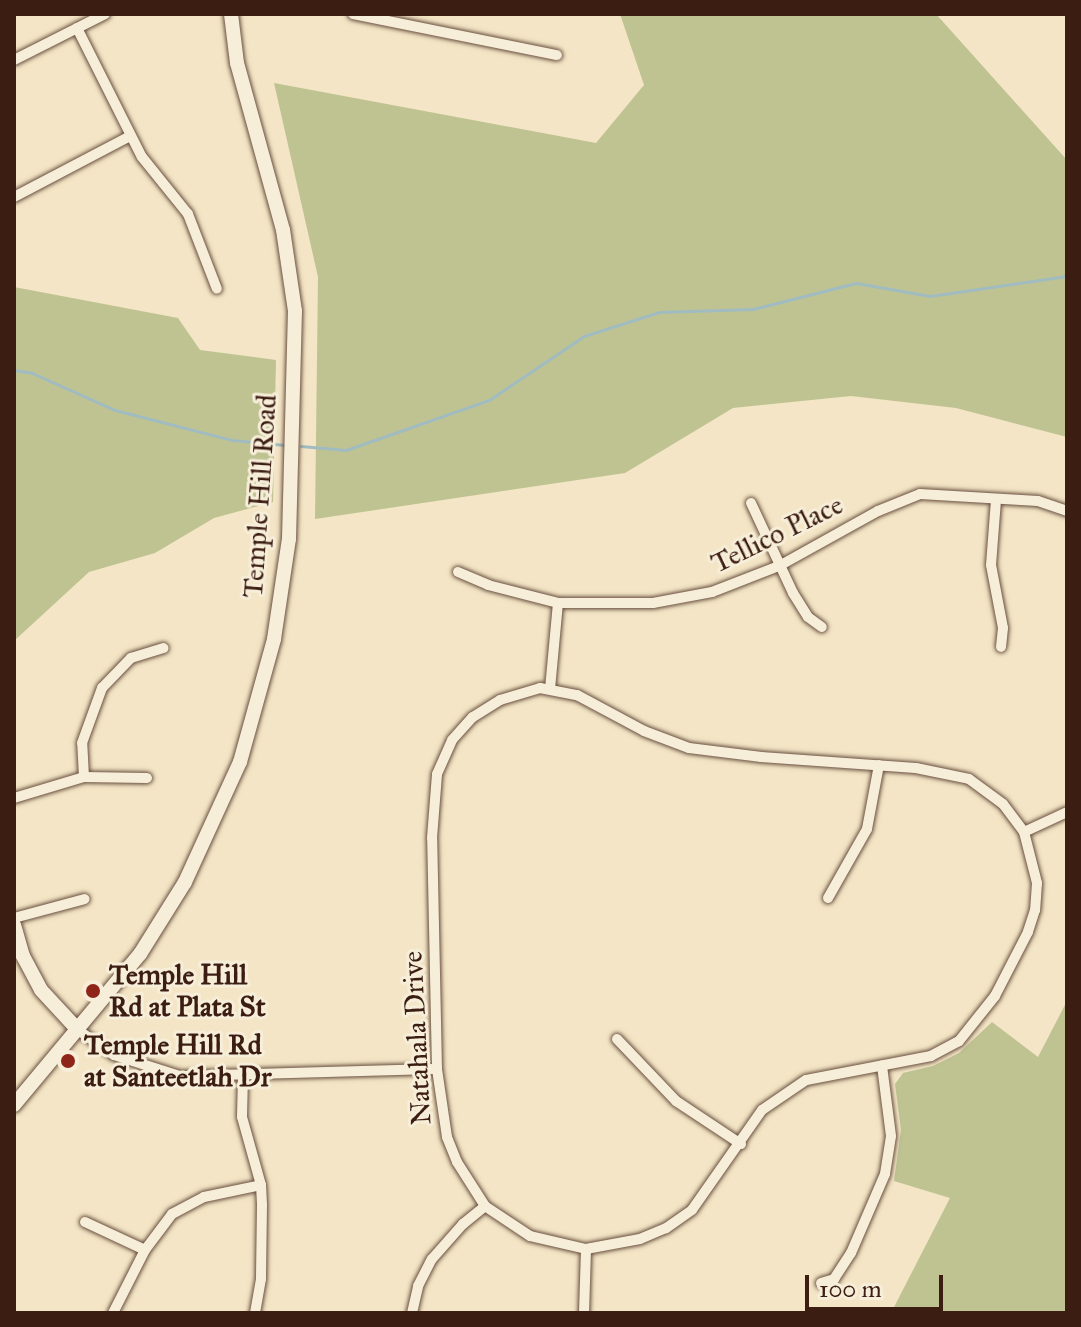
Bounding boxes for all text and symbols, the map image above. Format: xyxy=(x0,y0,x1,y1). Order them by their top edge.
street label: Temple Hill Road xyxy=(236,393,284,599)
street label: Tellico Place xyxy=(706,488,848,580)
street label: Natahala Drive xyxy=(396,950,438,1126)
place label: Temple Hill Rd at Plata St xyxy=(109,958,266,1024)
marker: Temple Hill Rd at Plata St xyxy=(84,982,102,1000)
place label: Temple Hill Rd at Santeetlah Dr xyxy=(84,1028,271,1094)
marker: Temple Hill Rd at Santeetlah Dr xyxy=(59,1052,77,1070)
scale bar xyxy=(809,1259,947,1309)
text: 100 m xyxy=(819,1274,882,1304)

